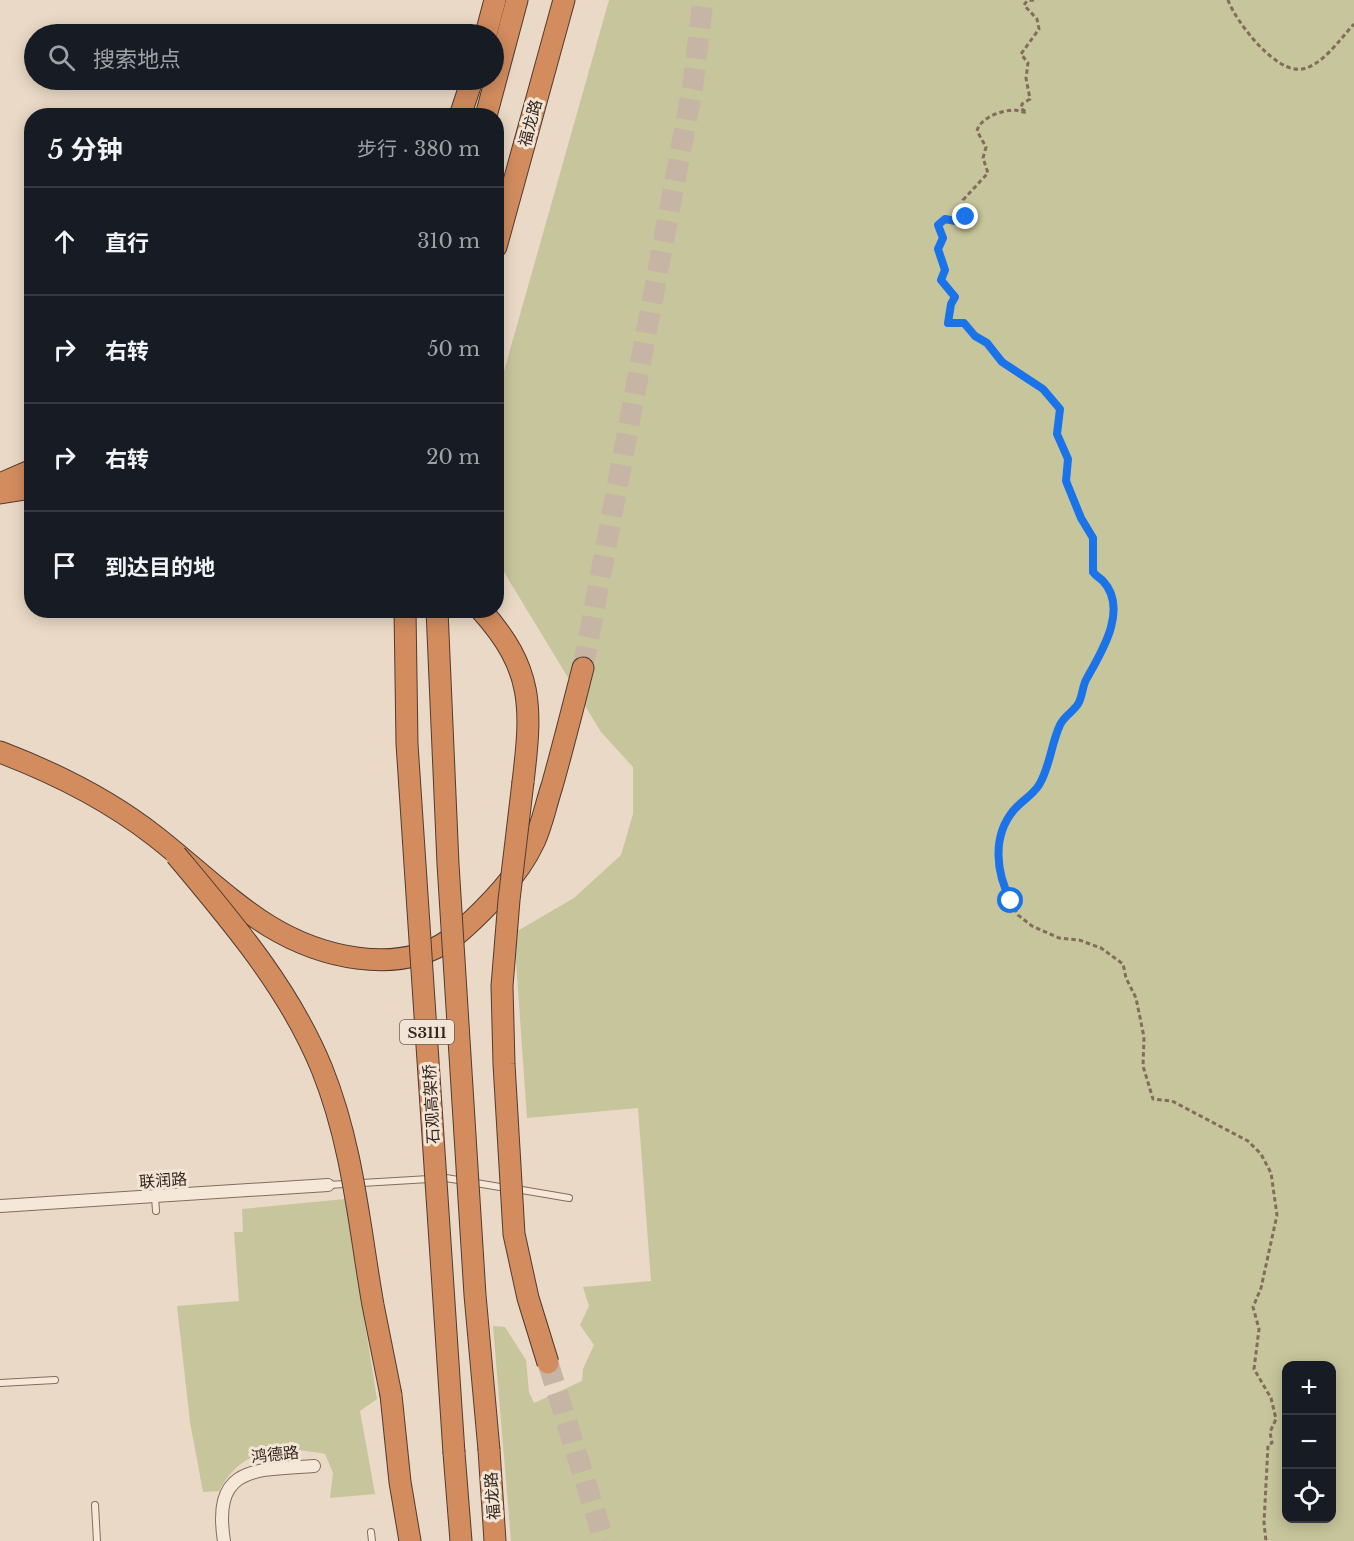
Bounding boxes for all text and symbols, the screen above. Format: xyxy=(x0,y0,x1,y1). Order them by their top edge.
search box xyxy=(24,24,504,90)
icon: search xyxy=(45,41,78,74)
text: 搜索地点 xyxy=(93,46,181,73)
street label: 福龙路 xyxy=(514,97,546,149)
text: 5 分钟 xyxy=(48,134,122,166)
text: 步行 · 380 m xyxy=(357,137,480,161)
route end xyxy=(952,203,978,229)
icon: ahead xyxy=(48,225,81,258)
text: 310 m xyxy=(417,229,480,253)
text: 直行 xyxy=(105,230,149,257)
icon: right xyxy=(48,333,81,366)
text: 50 m xyxy=(427,337,480,361)
text: 右转 xyxy=(105,338,149,365)
icon: right xyxy=(48,441,81,474)
text: 20 m xyxy=(426,445,480,469)
text: 右转 xyxy=(105,446,149,473)
icon: arrive xyxy=(48,549,81,582)
text: 到达目的地 xyxy=(105,554,215,581)
route start xyxy=(997,887,1023,913)
road number: S3111 xyxy=(400,1020,454,1044)
street label: 石观高架桥 xyxy=(419,1064,443,1144)
street label: 联润路 xyxy=(138,1168,188,1192)
map controls xyxy=(1282,1361,1336,1523)
button: + xyxy=(1282,1361,1336,1415)
button: − xyxy=(1282,1415,1336,1469)
street label: 鸿德路 xyxy=(250,1442,300,1466)
button: locate xyxy=(1282,1469,1336,1523)
street label: 福龙路 xyxy=(480,1471,504,1521)

